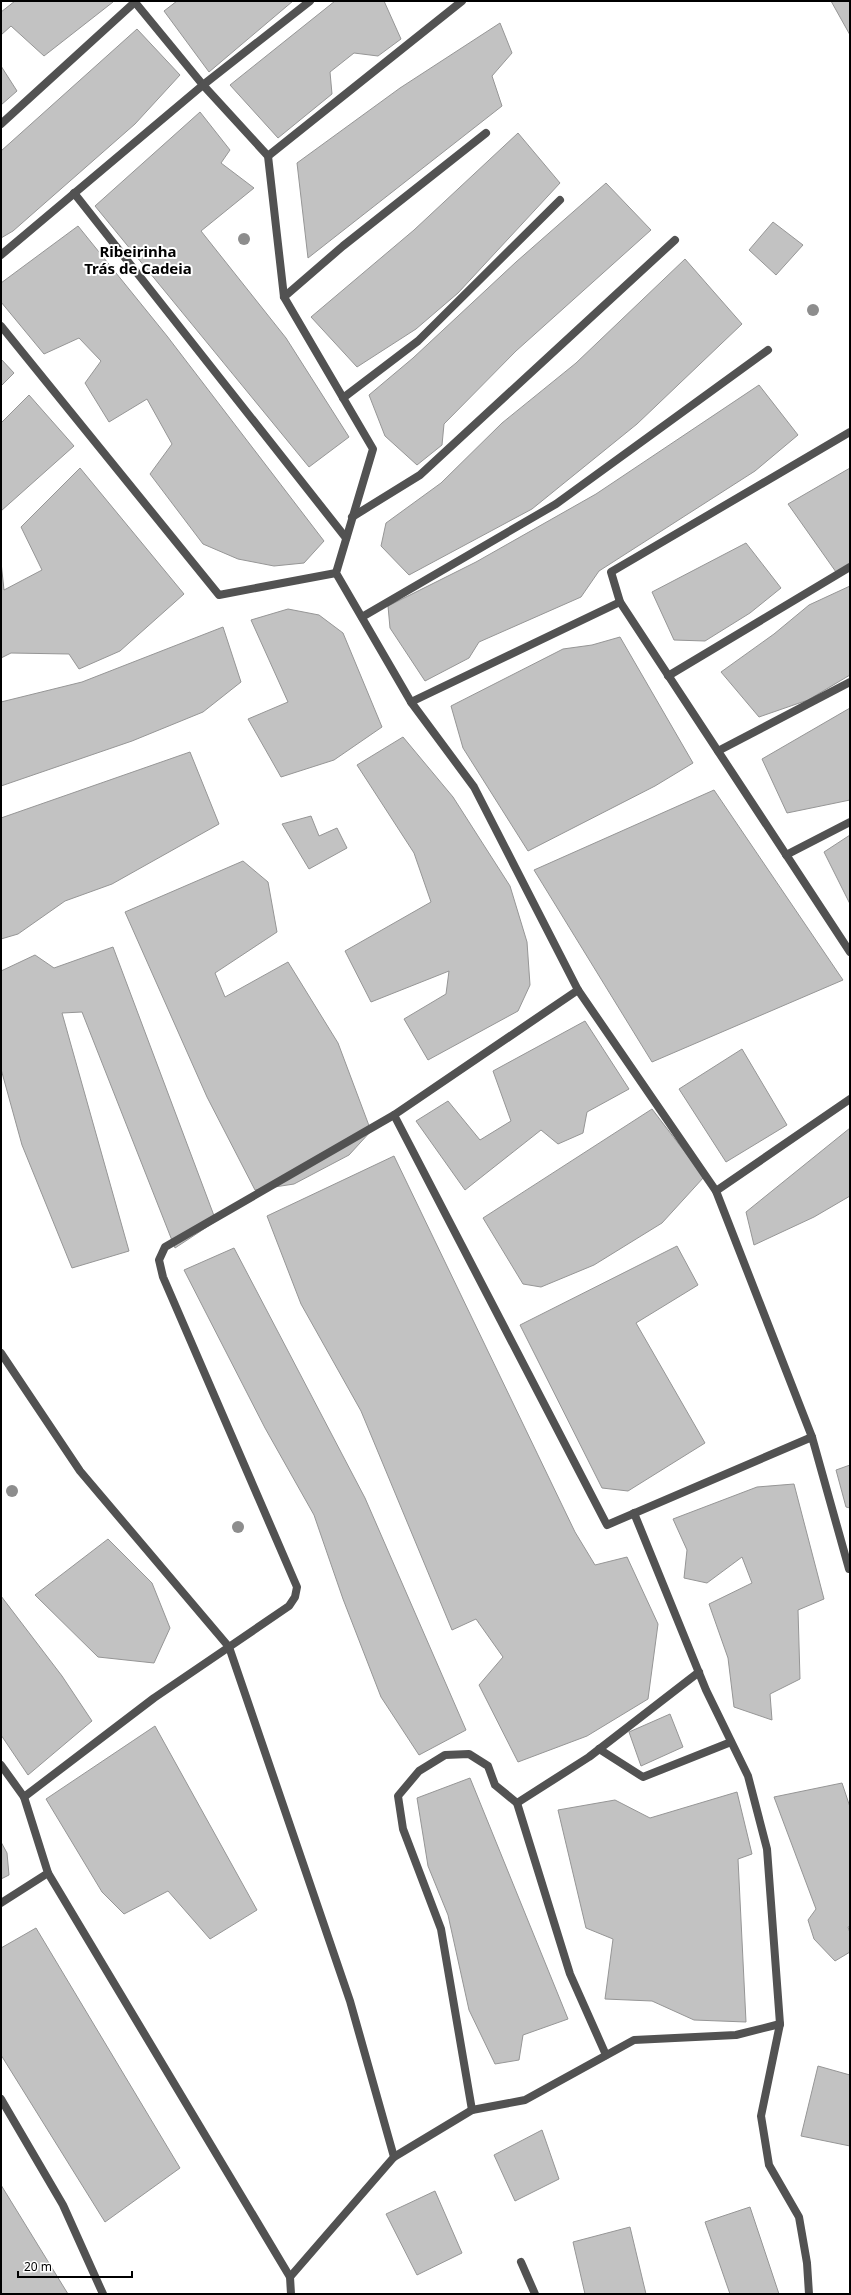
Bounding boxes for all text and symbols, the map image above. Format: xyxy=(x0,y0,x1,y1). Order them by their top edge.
district label: Ribeirinha Trás de Cadeia xyxy=(84,241,192,278)
scale bar xyxy=(18,2253,132,2279)
text: 20 m xyxy=(24,2258,52,2275)

